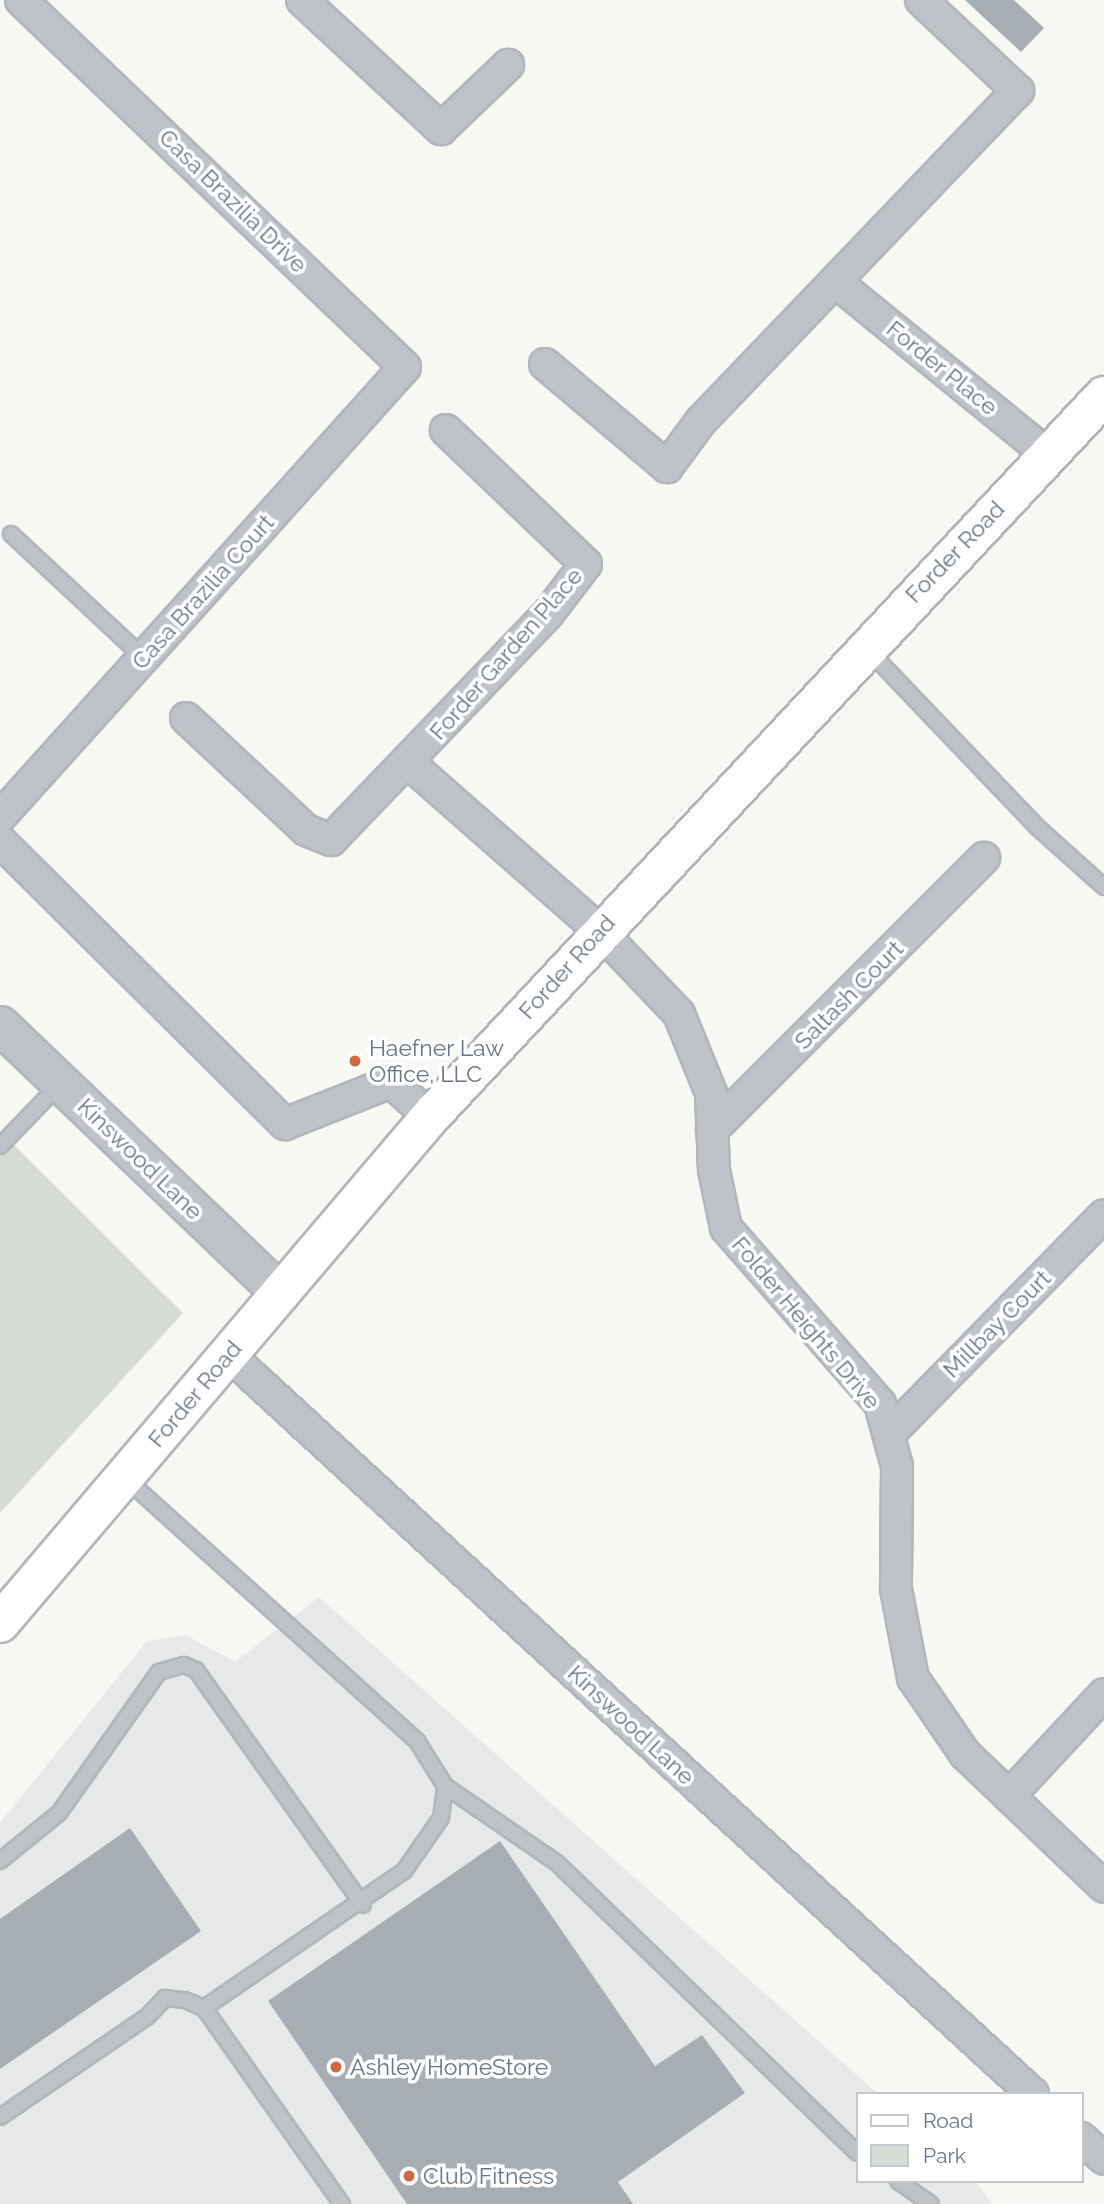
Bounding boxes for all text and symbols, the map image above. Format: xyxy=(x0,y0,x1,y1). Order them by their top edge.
street label: Casa Brazilia Drive xyxy=(153,123,313,279)
street label: Forder Place xyxy=(881,315,1003,421)
street label: Forder Road xyxy=(900,495,1010,609)
street label: Casa Brazilia Court xyxy=(126,509,280,675)
street label: Forder Garden Place xyxy=(424,562,588,746)
street label: Forder Road xyxy=(513,909,621,1025)
street label: Saltash Court xyxy=(789,935,909,1055)
place label: Haefner Law Office, LLC xyxy=(369,1034,504,1088)
marker: Haefner Law Office, LLC xyxy=(347,1053,363,1069)
street label: Kinswood Lane xyxy=(72,1093,208,1225)
street label: Folder Heights Drive xyxy=(726,1231,886,1415)
street label: Millbay Court xyxy=(937,1264,1057,1384)
street label: Forder Road xyxy=(142,1335,248,1453)
street label: Kinswood Lane xyxy=(562,1659,700,1791)
place label: Ashley HomeStore xyxy=(350,2053,549,2081)
marker: Ashley HomeStore xyxy=(328,2059,344,2075)
legend xyxy=(856,2092,1083,2183)
text: Road xyxy=(923,2108,973,2133)
text: Park xyxy=(923,2143,966,2168)
place label: Club Fitness xyxy=(423,2162,554,2190)
marker: Club Fitness xyxy=(401,2168,417,2184)

